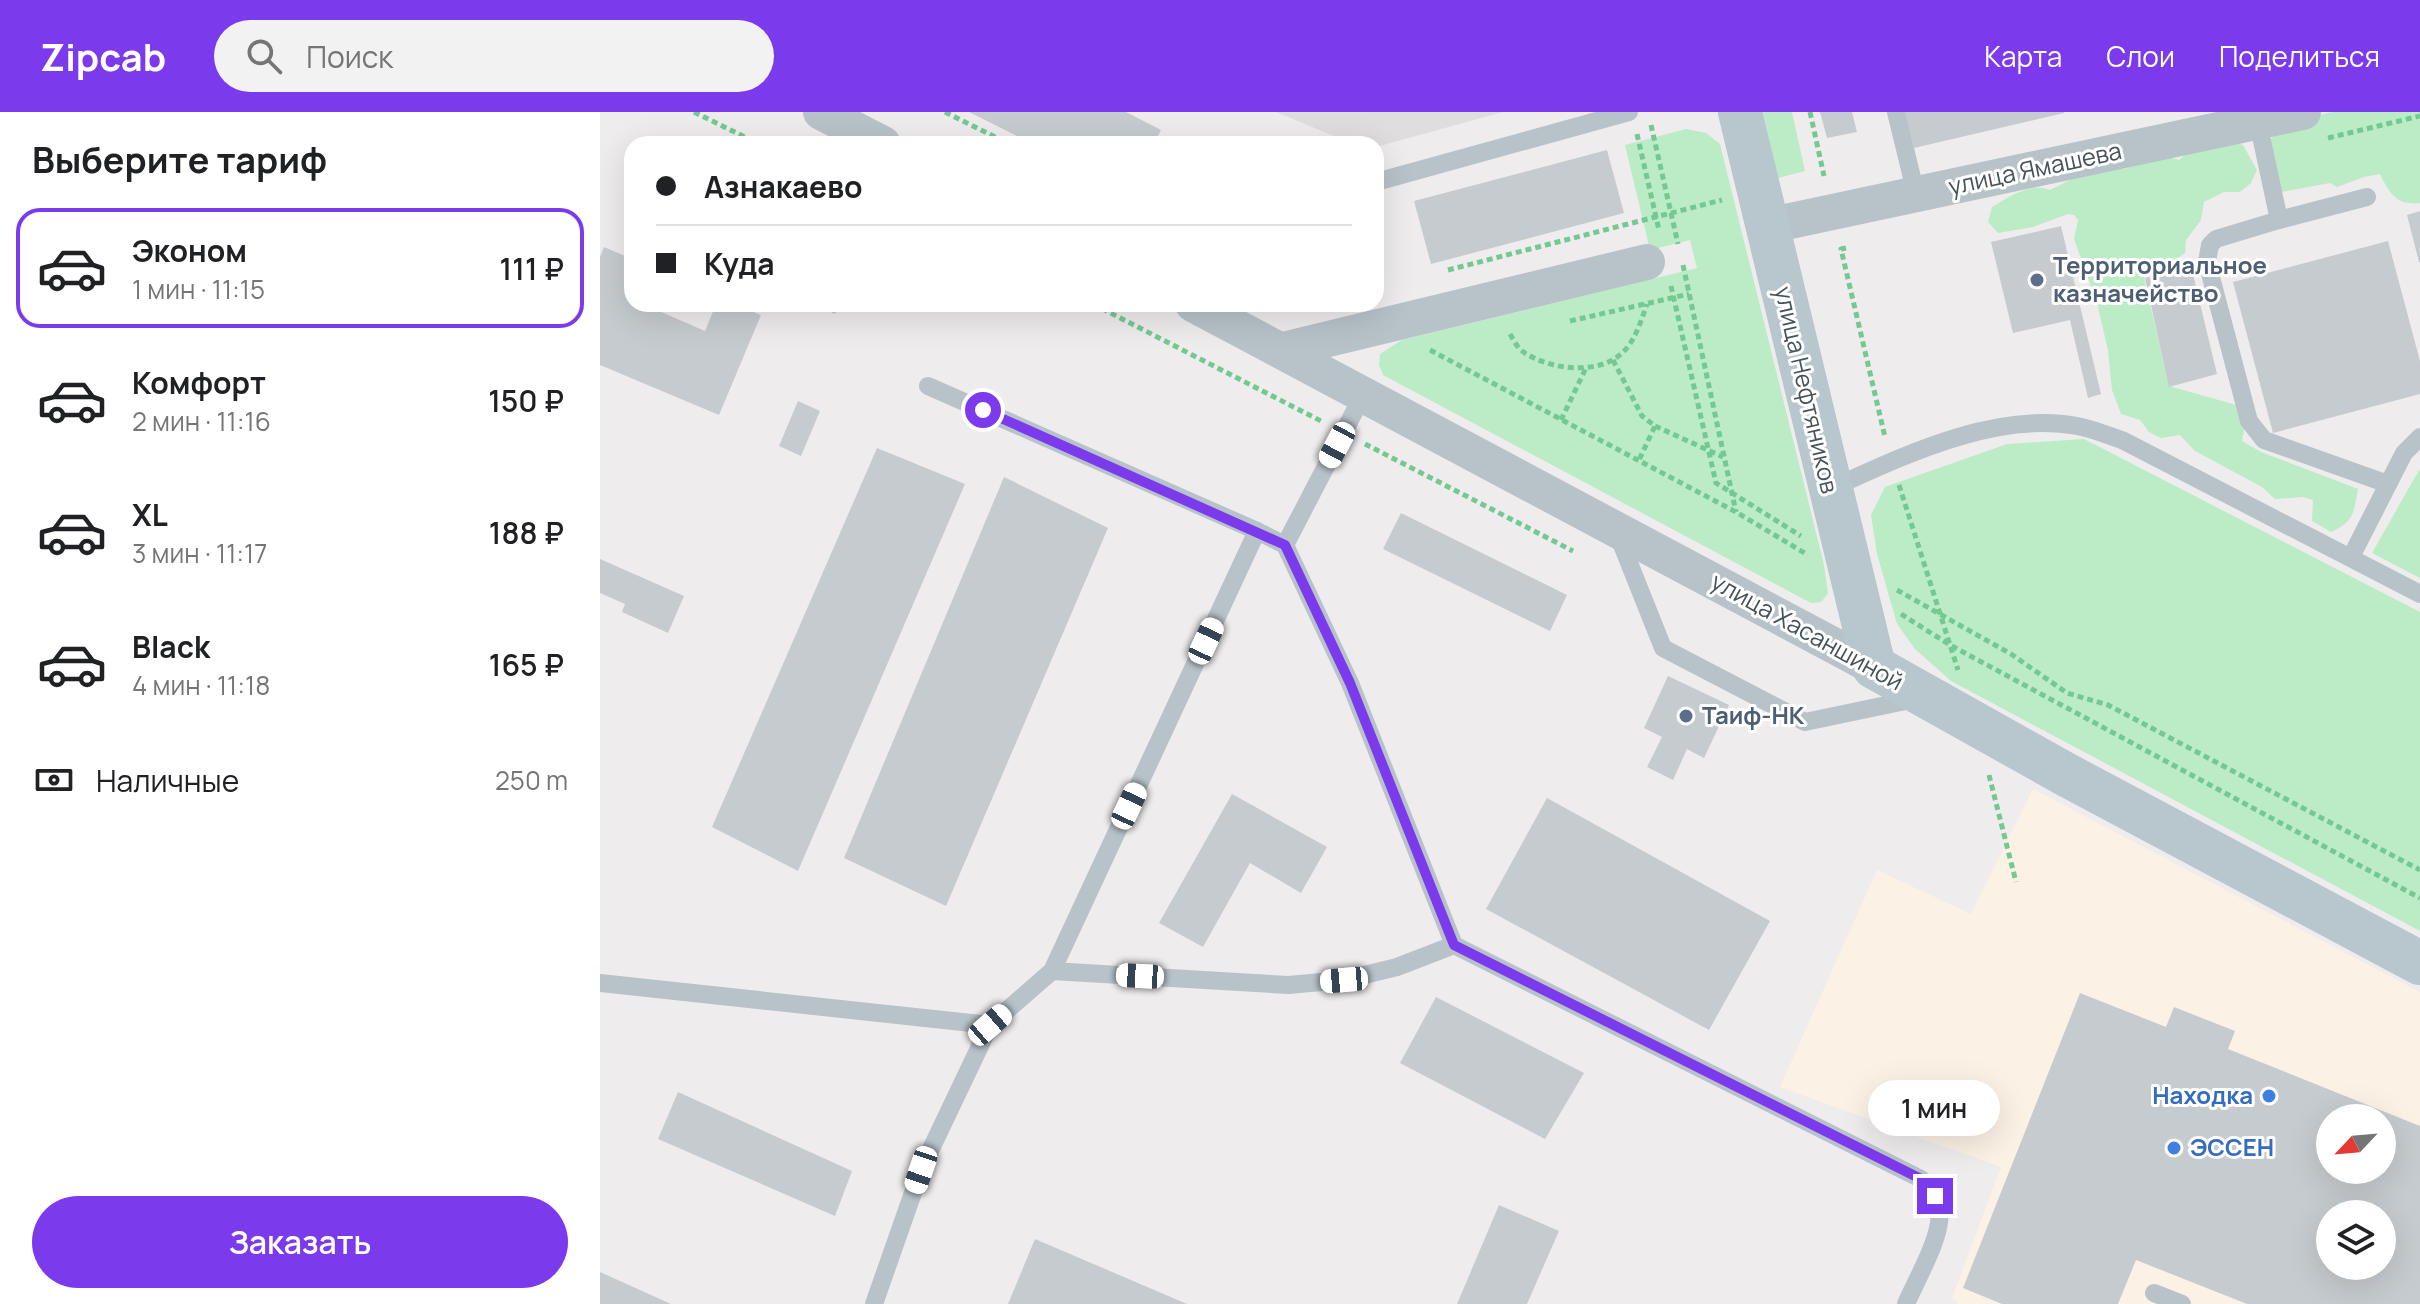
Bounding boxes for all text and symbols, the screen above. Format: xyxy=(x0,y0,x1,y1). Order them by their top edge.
search box xyxy=(214,20,774,92)
text: Zipcab xyxy=(40,30,166,82)
icon: search xyxy=(242,34,286,78)
text: Поиск xyxy=(306,36,393,77)
text: Карта xyxy=(1984,37,2062,75)
text: Слои xyxy=(2106,37,2175,75)
text: Поделиться xyxy=(2219,37,2380,75)
street label: улица Ямашева xyxy=(1945,133,2124,202)
text: Выберите тариф xyxy=(32,135,327,184)
text: Азнакаево xyxy=(704,166,862,207)
text: Эконом xyxy=(132,230,247,271)
icon: car xyxy=(36,232,108,304)
text: Куда xyxy=(704,243,775,284)
text: 111 ₽ xyxy=(500,248,564,289)
place label: Территориальное казначейство xyxy=(2053,248,2267,309)
text: 1 мин · 11:15 xyxy=(132,271,265,307)
marker: Территориальное казначейство xyxy=(2028,271,2046,289)
street label: улица Нефтяников xyxy=(1768,283,1847,497)
text: Комфорт xyxy=(132,362,266,403)
icon: car xyxy=(36,364,108,436)
text: 150 ₽ xyxy=(488,380,564,421)
route start xyxy=(965,392,1001,428)
text: 2 мин · 11:16 xyxy=(132,403,271,439)
car xyxy=(1315,418,1359,472)
text: XL xyxy=(132,494,168,535)
icon: car xyxy=(36,496,108,568)
text: 188 ₽ xyxy=(489,512,564,553)
text: 3 мин · 11:17 xyxy=(132,535,267,571)
street label: улица Хасаншиной xyxy=(1706,564,1910,697)
car xyxy=(1185,614,1227,668)
text: Black xyxy=(132,626,210,667)
icon: car xyxy=(36,628,108,700)
text: 165 ₽ xyxy=(489,644,564,685)
text: 4 мин · 11:18 xyxy=(132,667,270,703)
place label: Таиф-НК xyxy=(1702,698,1805,731)
marker: Таиф-НК xyxy=(1677,707,1695,725)
icon: cash xyxy=(32,758,76,802)
text: Наличные xyxy=(96,760,239,801)
text: 250 m xyxy=(495,762,568,798)
car xyxy=(1108,779,1150,833)
car xyxy=(1115,963,1165,989)
car xyxy=(1319,966,1369,994)
car xyxy=(964,1000,1016,1050)
place label: Находка xyxy=(2152,1078,2253,1111)
callout: 1 мин xyxy=(1869,1080,2001,1136)
marker: Находка xyxy=(2260,1087,2278,1105)
text: 1 мин xyxy=(1901,1090,1967,1126)
north arrow xyxy=(2316,1104,2396,1184)
map controls xyxy=(2316,1104,2396,1280)
place label: ЭССЕН xyxy=(2190,1130,2274,1163)
marker: ЭССЕН xyxy=(2165,1139,2183,1157)
car xyxy=(902,1143,940,1197)
route end xyxy=(1917,1178,1953,1214)
button: Заказать xyxy=(32,1196,568,1288)
button: layers xyxy=(2316,1200,2396,1280)

